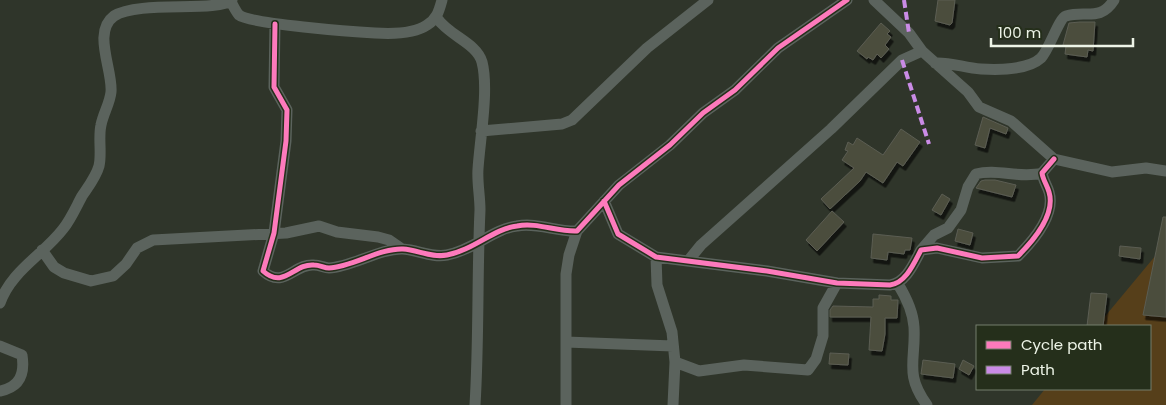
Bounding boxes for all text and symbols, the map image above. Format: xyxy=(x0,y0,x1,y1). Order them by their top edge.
scale bar xyxy=(991,15,1134,47)
text: 100 m xyxy=(998,22,1041,43)
legend xyxy=(976,325,1151,390)
text: Cycle path xyxy=(1021,334,1102,355)
text: Path xyxy=(1021,359,1055,380)

